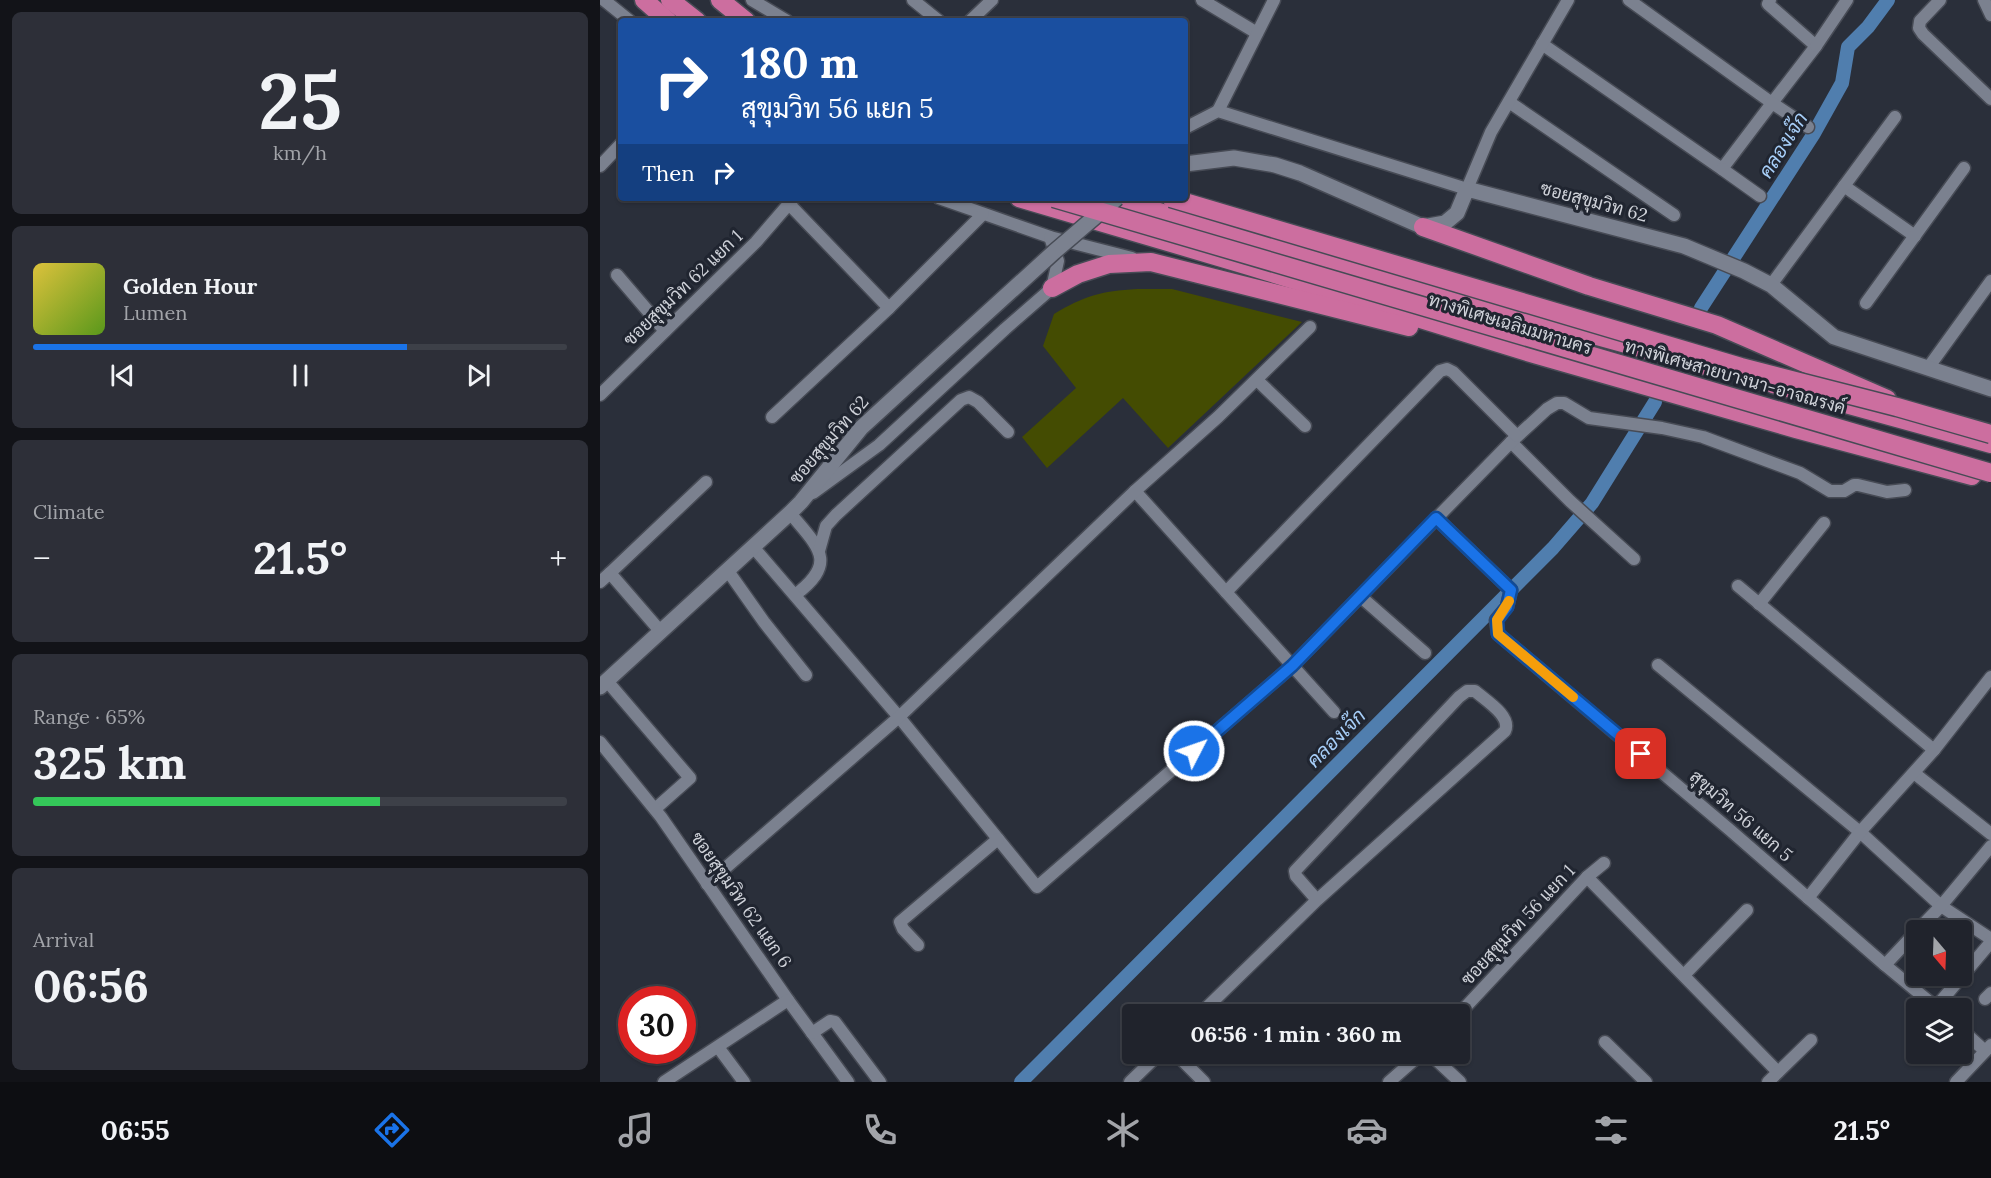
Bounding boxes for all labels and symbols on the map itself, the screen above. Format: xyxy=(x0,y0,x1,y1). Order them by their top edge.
water label: คลองเจ๊ก xyxy=(1753,107,1813,182)
street label: ซอยสุขุมวิท 62 xyxy=(1538,176,1650,228)
street label: ซอยสุขุมวิท 62 แยก 1 xyxy=(618,225,748,351)
street label: ทางพิเศษเฉลิมมหานคร xyxy=(1426,288,1595,359)
street label: ทางพิเศษสายบางนา-อาจณรงค์ xyxy=(1622,333,1849,419)
street label: ซอยสุขุมวิท 62 xyxy=(784,391,874,489)
water label: คลองเจ๊ก xyxy=(1301,703,1370,772)
position arrow xyxy=(1162,719,1226,783)
pin xyxy=(1615,728,1666,779)
street label: สุขุมวิท 56 แยก 5 xyxy=(1685,765,1797,867)
street label: ซอยสุขุมวิท 62 แยก 6 xyxy=(685,827,797,973)
street label: ซอยสุขุมวิท 56 แยก 1 xyxy=(1456,859,1580,991)
north arrow xyxy=(1906,920,1972,986)
speed limit sign: 30 xyxy=(618,986,696,1064)

